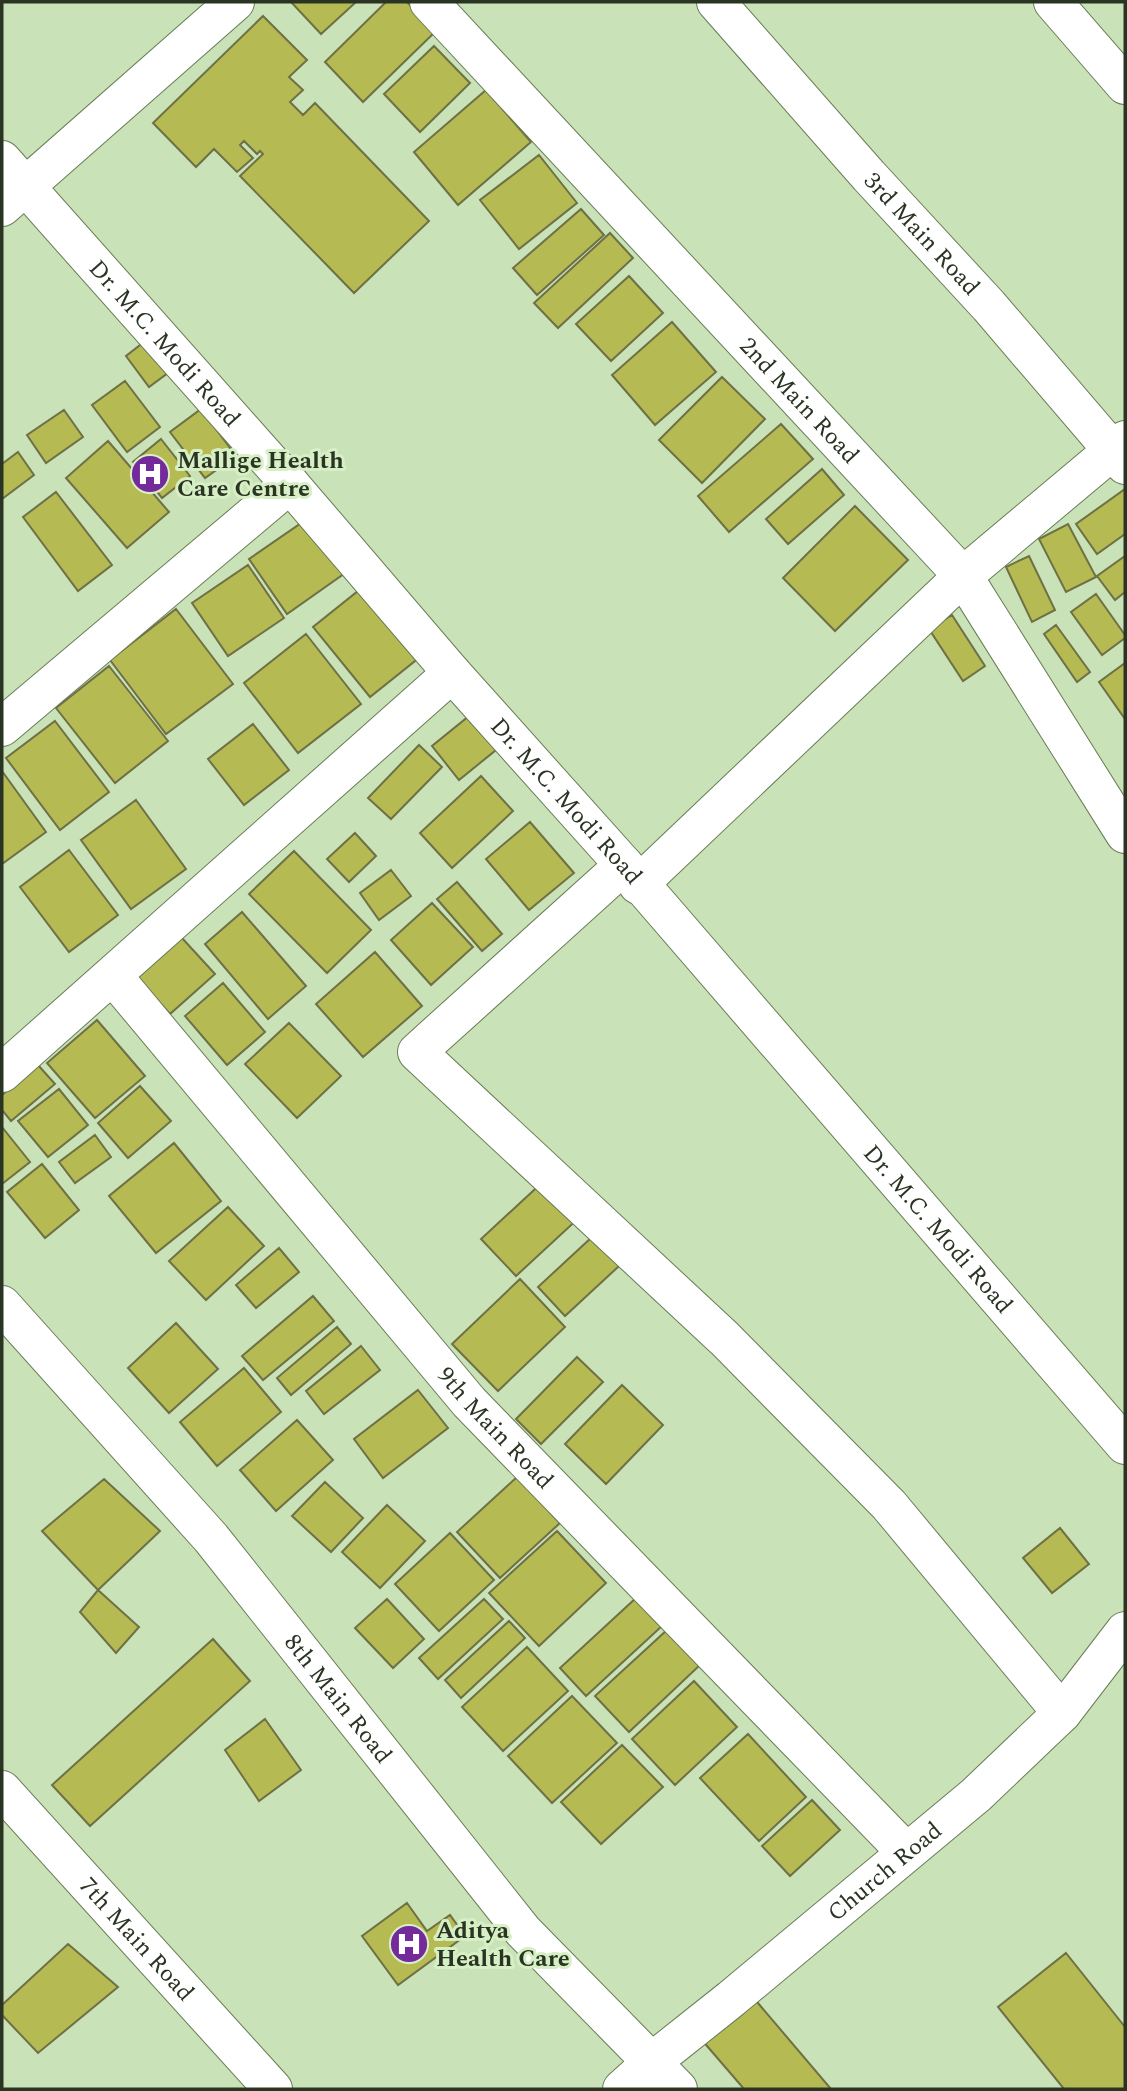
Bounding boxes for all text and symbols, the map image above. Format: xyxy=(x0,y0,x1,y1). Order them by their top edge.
street label: 3rd Main Road xyxy=(855,164,988,304)
street label: Dr. M.C. Modi Road xyxy=(80,252,249,436)
street label: 2nd Main Road xyxy=(731,329,867,472)
place label: Mallige Health Care Centre xyxy=(177,443,344,507)
hospital icon: Mallige Health Care Centre xyxy=(129,453,171,495)
street label: Dr. M.C. Modi Road xyxy=(481,710,650,893)
street label: Dr. M.C. Modi Road xyxy=(854,1137,1021,1322)
street label: 9th Main Road xyxy=(428,1359,562,1498)
street label: 8th Main Road xyxy=(275,1627,401,1772)
street label: Church Road xyxy=(820,1813,950,1931)
street label: 7th Main Road xyxy=(70,1869,202,2010)
place label: Aditya Health Care xyxy=(436,1913,570,1977)
hospital icon: Aditya Health Care xyxy=(388,1923,430,1965)

